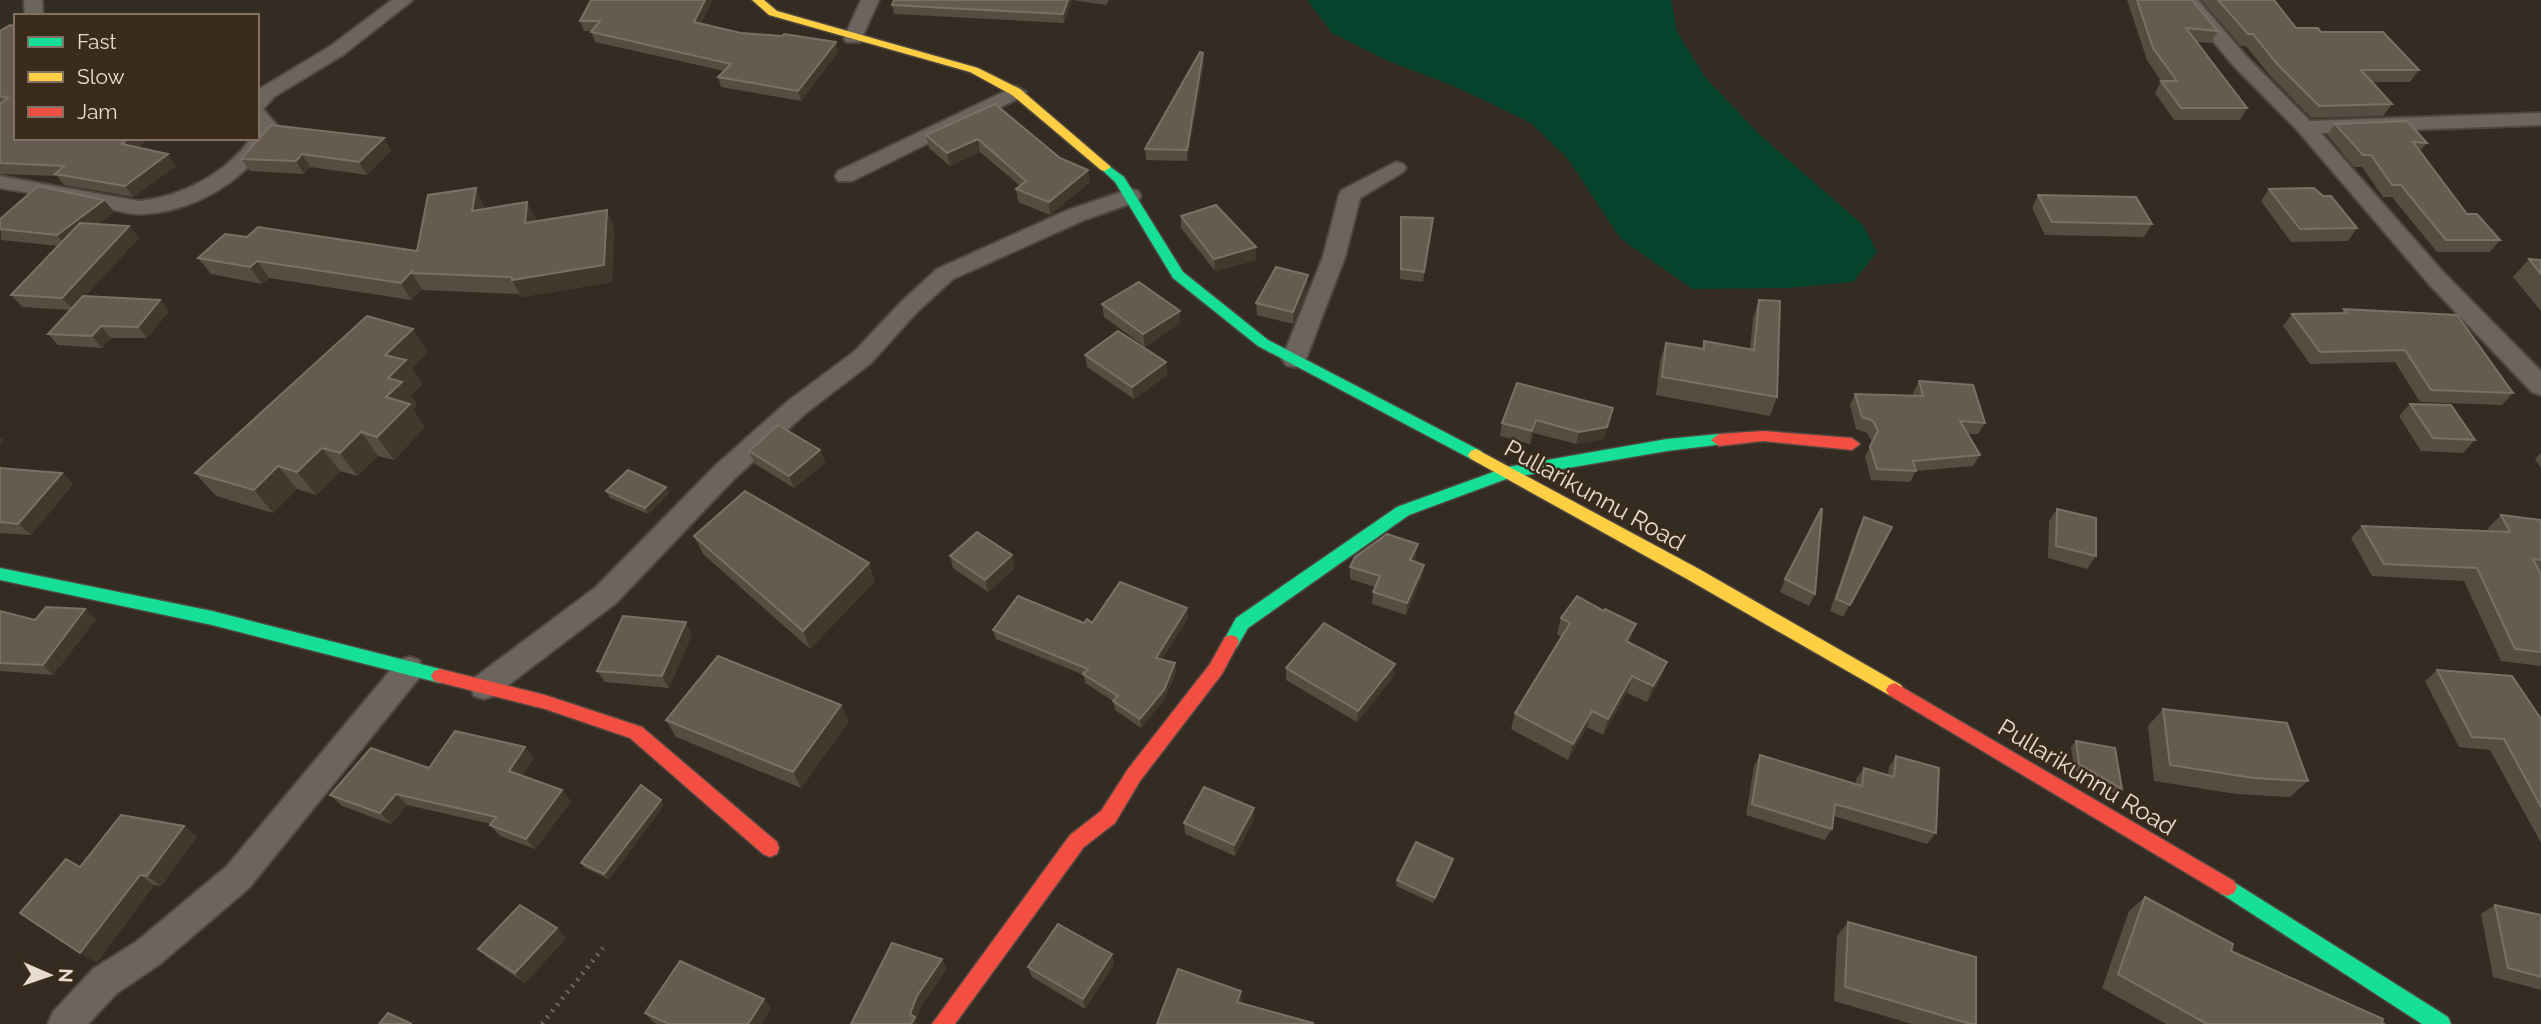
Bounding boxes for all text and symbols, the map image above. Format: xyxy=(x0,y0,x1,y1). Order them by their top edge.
legend xyxy=(14,14,259,140)
text: Fast xyxy=(77,29,117,54)
text: Slow xyxy=(77,64,125,89)
text: Jam xyxy=(77,99,118,124)
street label: Pullarikunnu Road xyxy=(1500,433,1690,557)
street label: Pullarikunnu Road xyxy=(1993,713,2181,841)
north arrow xyxy=(14,940,84,1010)
text: N xyxy=(55,968,77,983)

